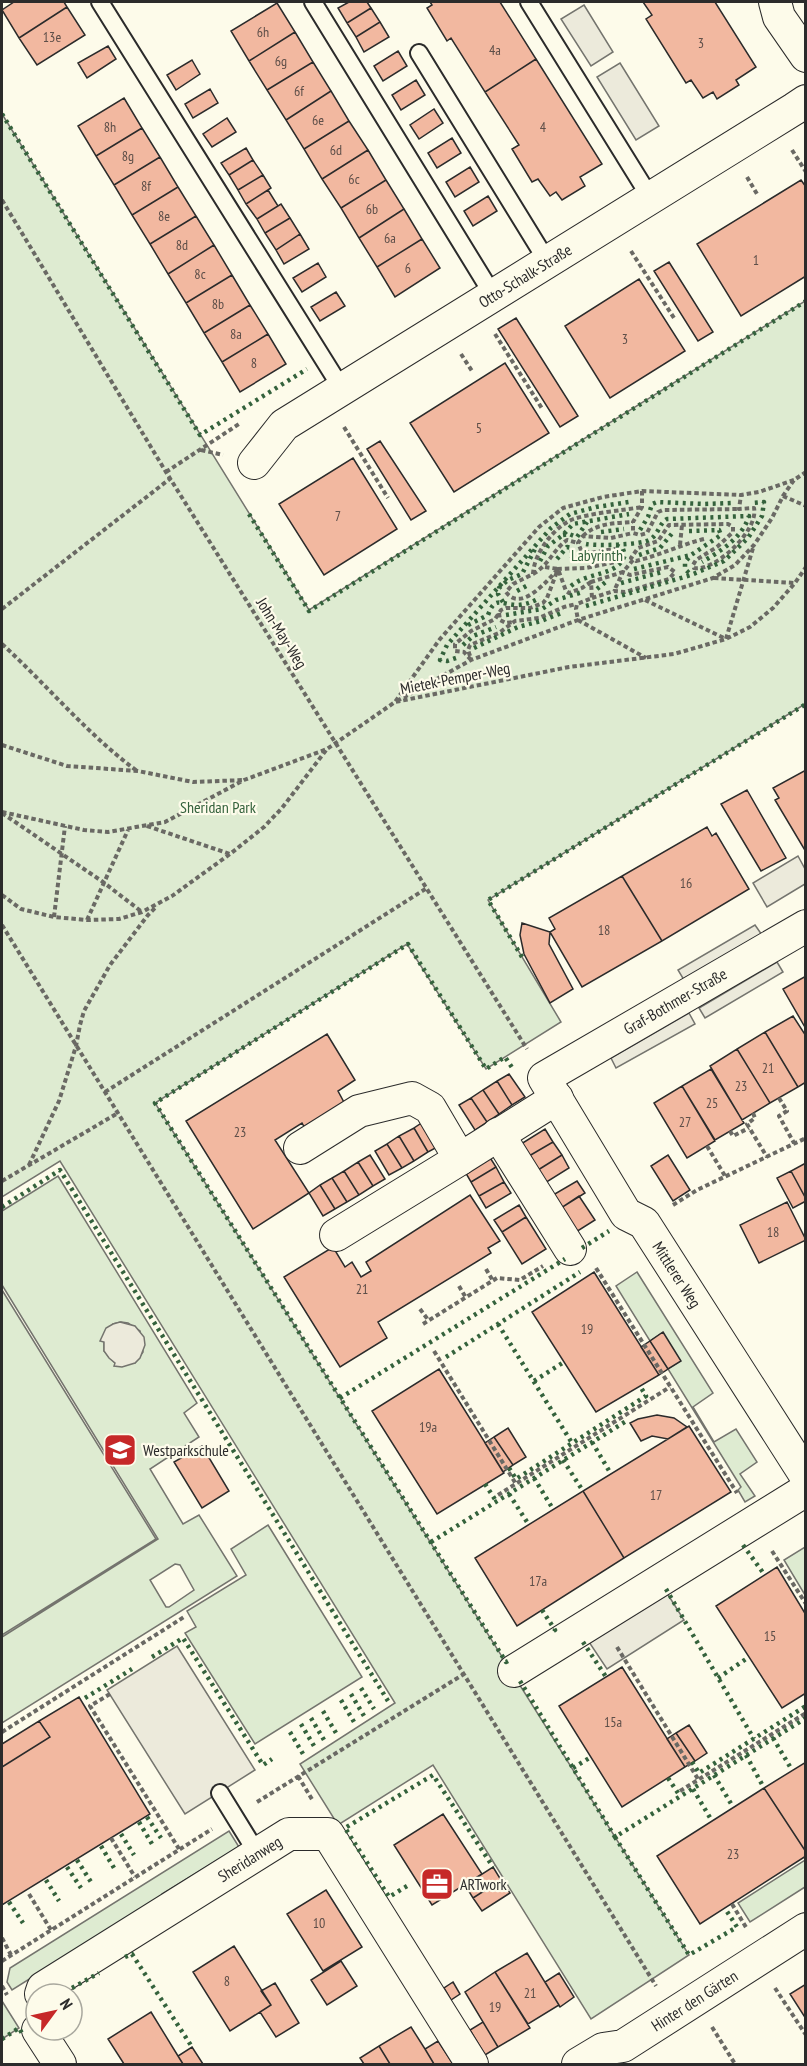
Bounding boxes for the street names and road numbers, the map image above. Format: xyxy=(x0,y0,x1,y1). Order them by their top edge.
street label: Otto-Schalk-Straße xyxy=(475,239,575,312)
street label: John-May-Weg xyxy=(252,593,312,672)
street label: Mietek-Pemper-Weg xyxy=(398,658,512,698)
street label: Graf-Bothmer-Straße xyxy=(620,963,730,1039)
street label: Mittlerer Weg xyxy=(648,1238,706,1311)
street label: Sheridanweg xyxy=(214,1831,285,1886)
street label: Hinter den Gärten xyxy=(647,1965,741,2035)

